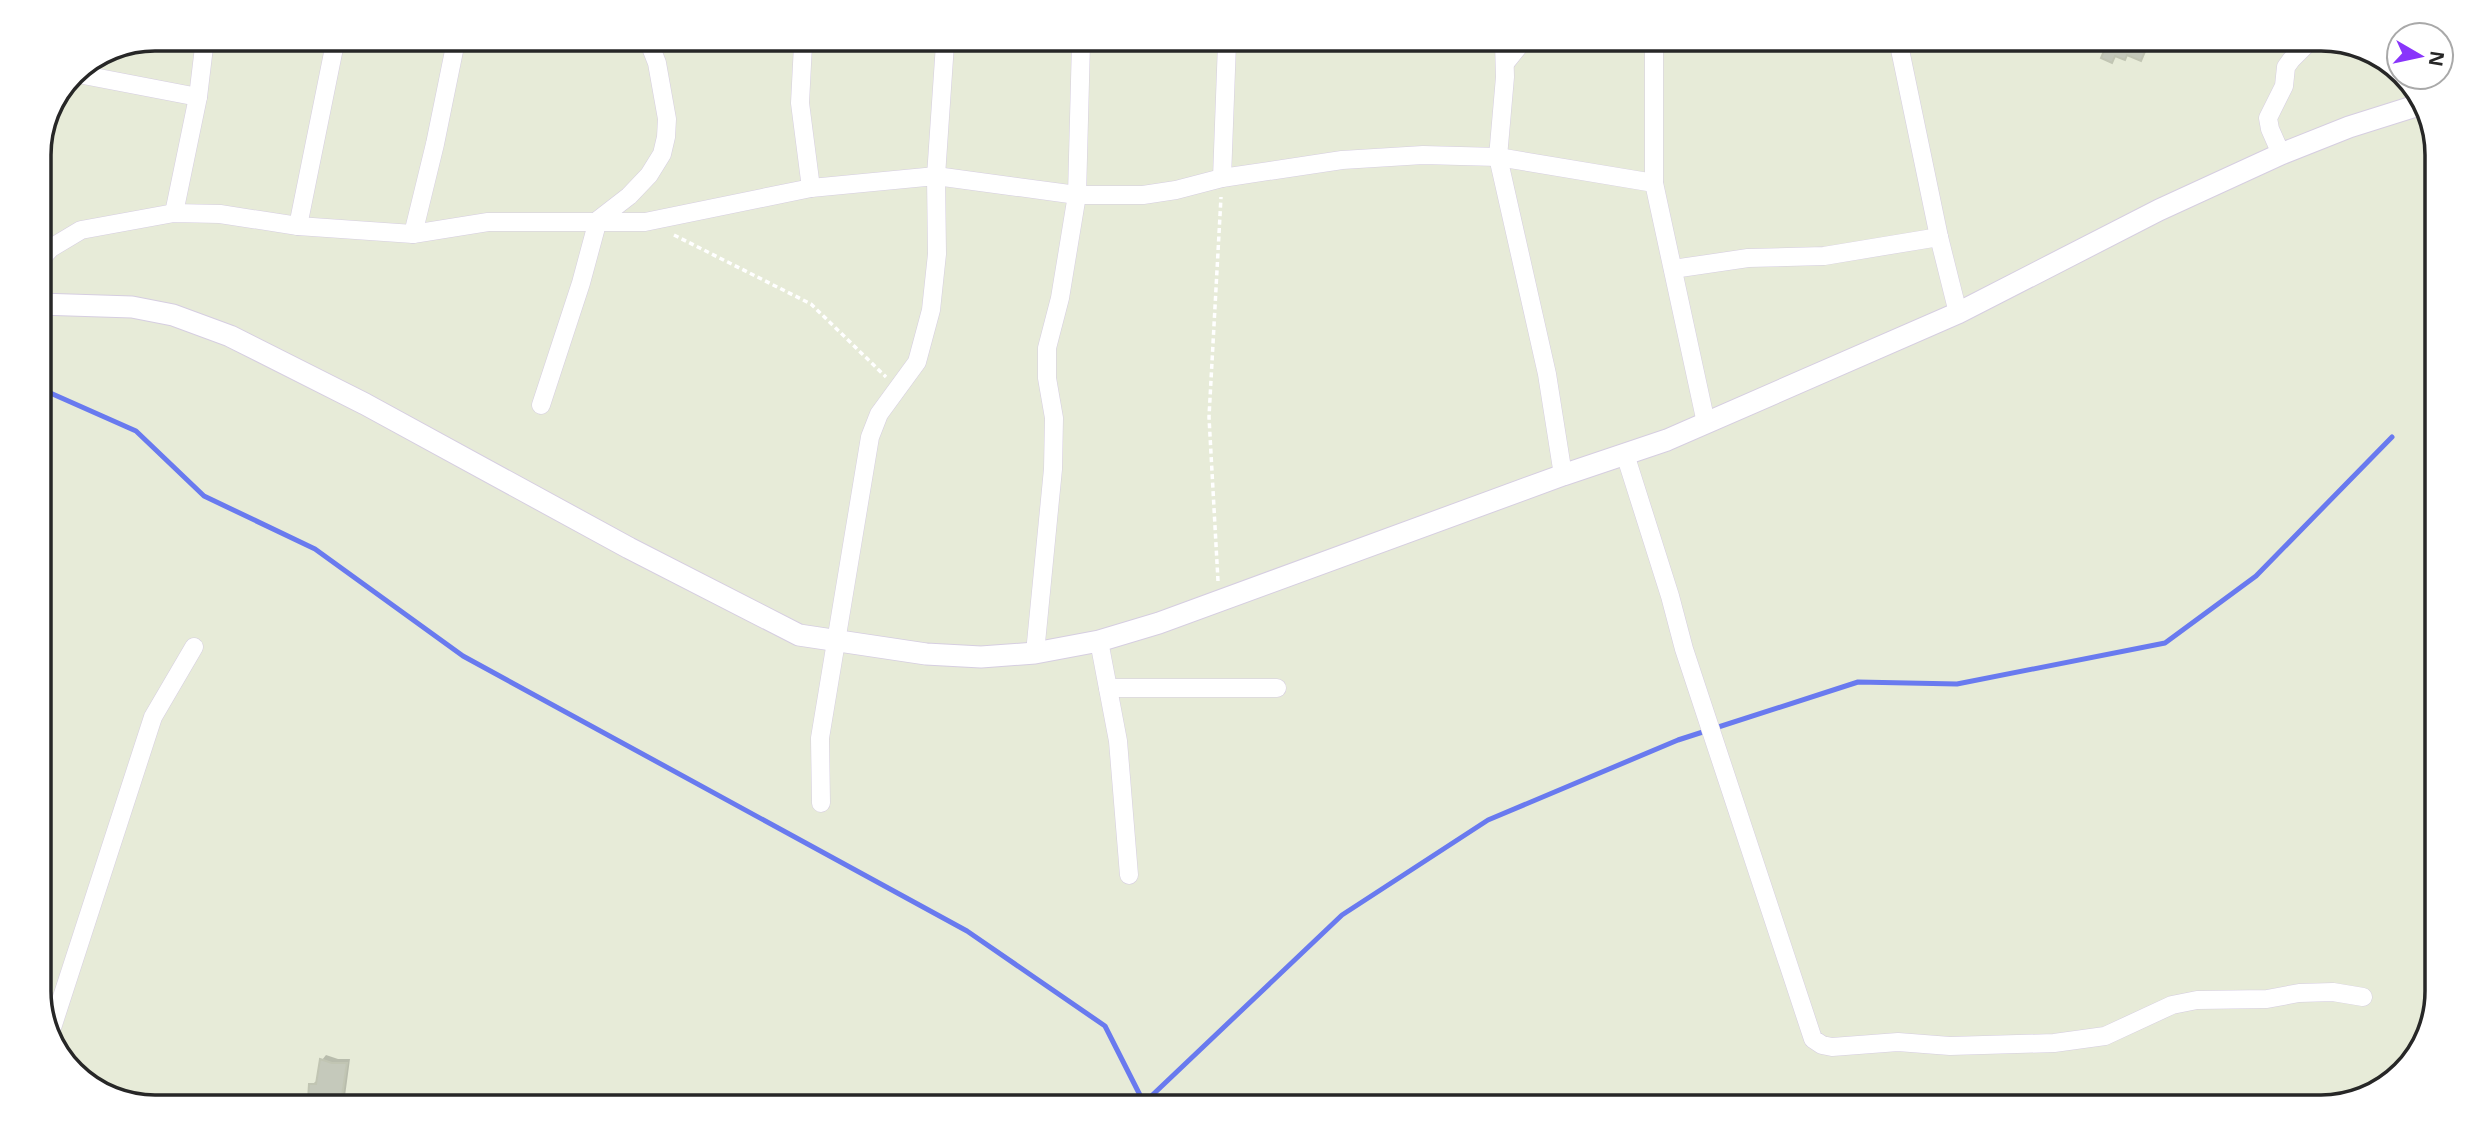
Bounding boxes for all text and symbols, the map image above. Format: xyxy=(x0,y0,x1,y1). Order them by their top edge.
north arrow xyxy=(2385,21,2455,91)
text: N xyxy=(2423,49,2451,68)

